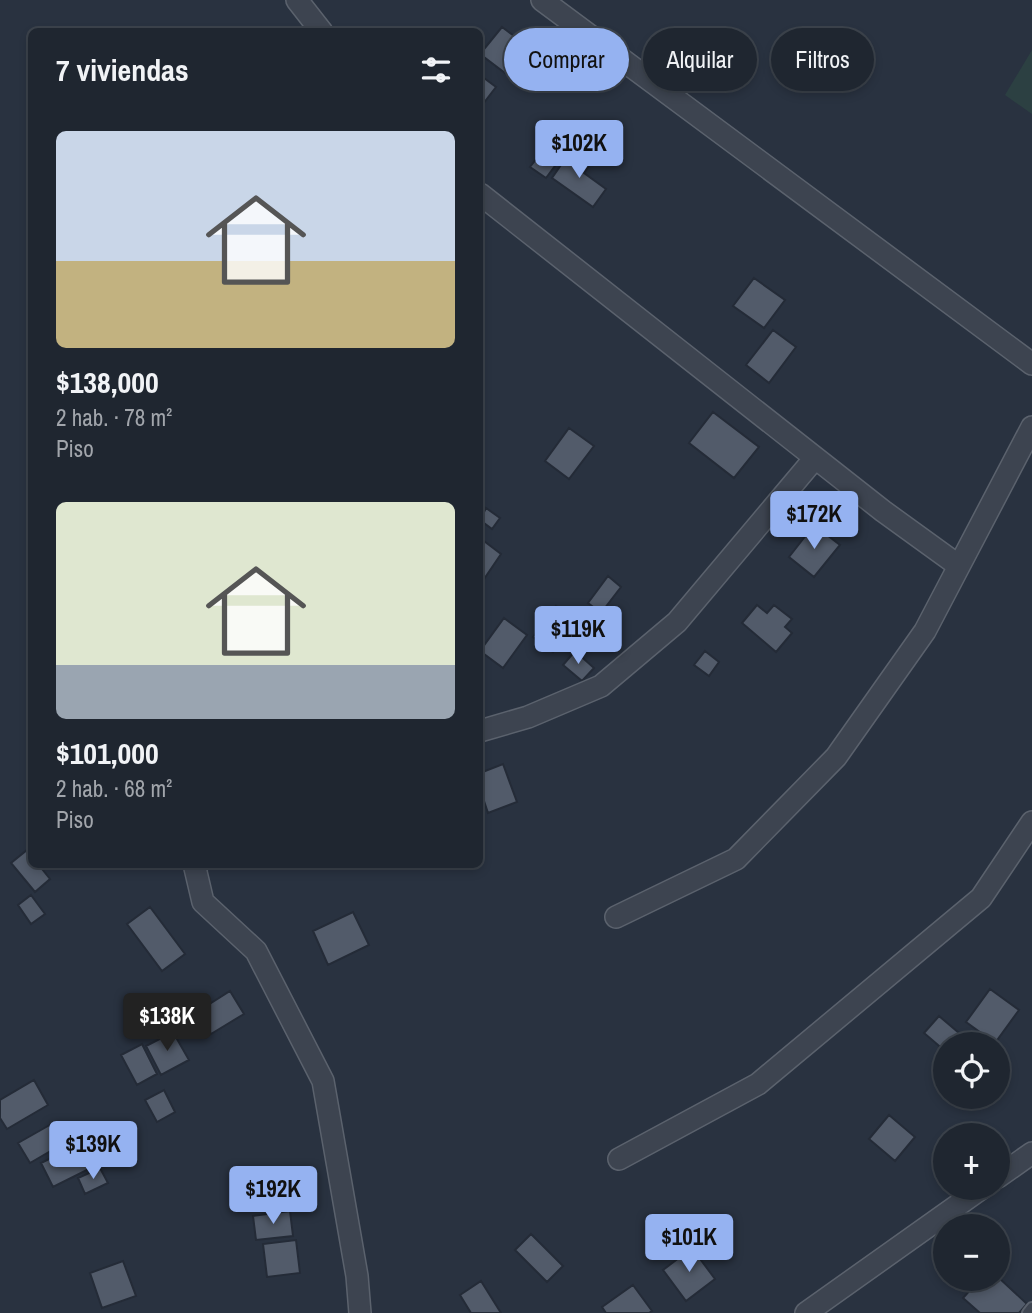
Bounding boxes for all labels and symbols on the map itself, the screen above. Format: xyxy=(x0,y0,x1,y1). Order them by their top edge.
pin: $102K xyxy=(530,120,628,180)
pin: $172K xyxy=(765,491,863,551)
pin: $119K xyxy=(529,606,627,666)
pin: $138K xyxy=(118,993,216,1053)
pin: $139K xyxy=(44,1122,142,1181)
pin: $192K xyxy=(224,1166,322,1226)
pin: $101K xyxy=(640,1214,738,1274)

